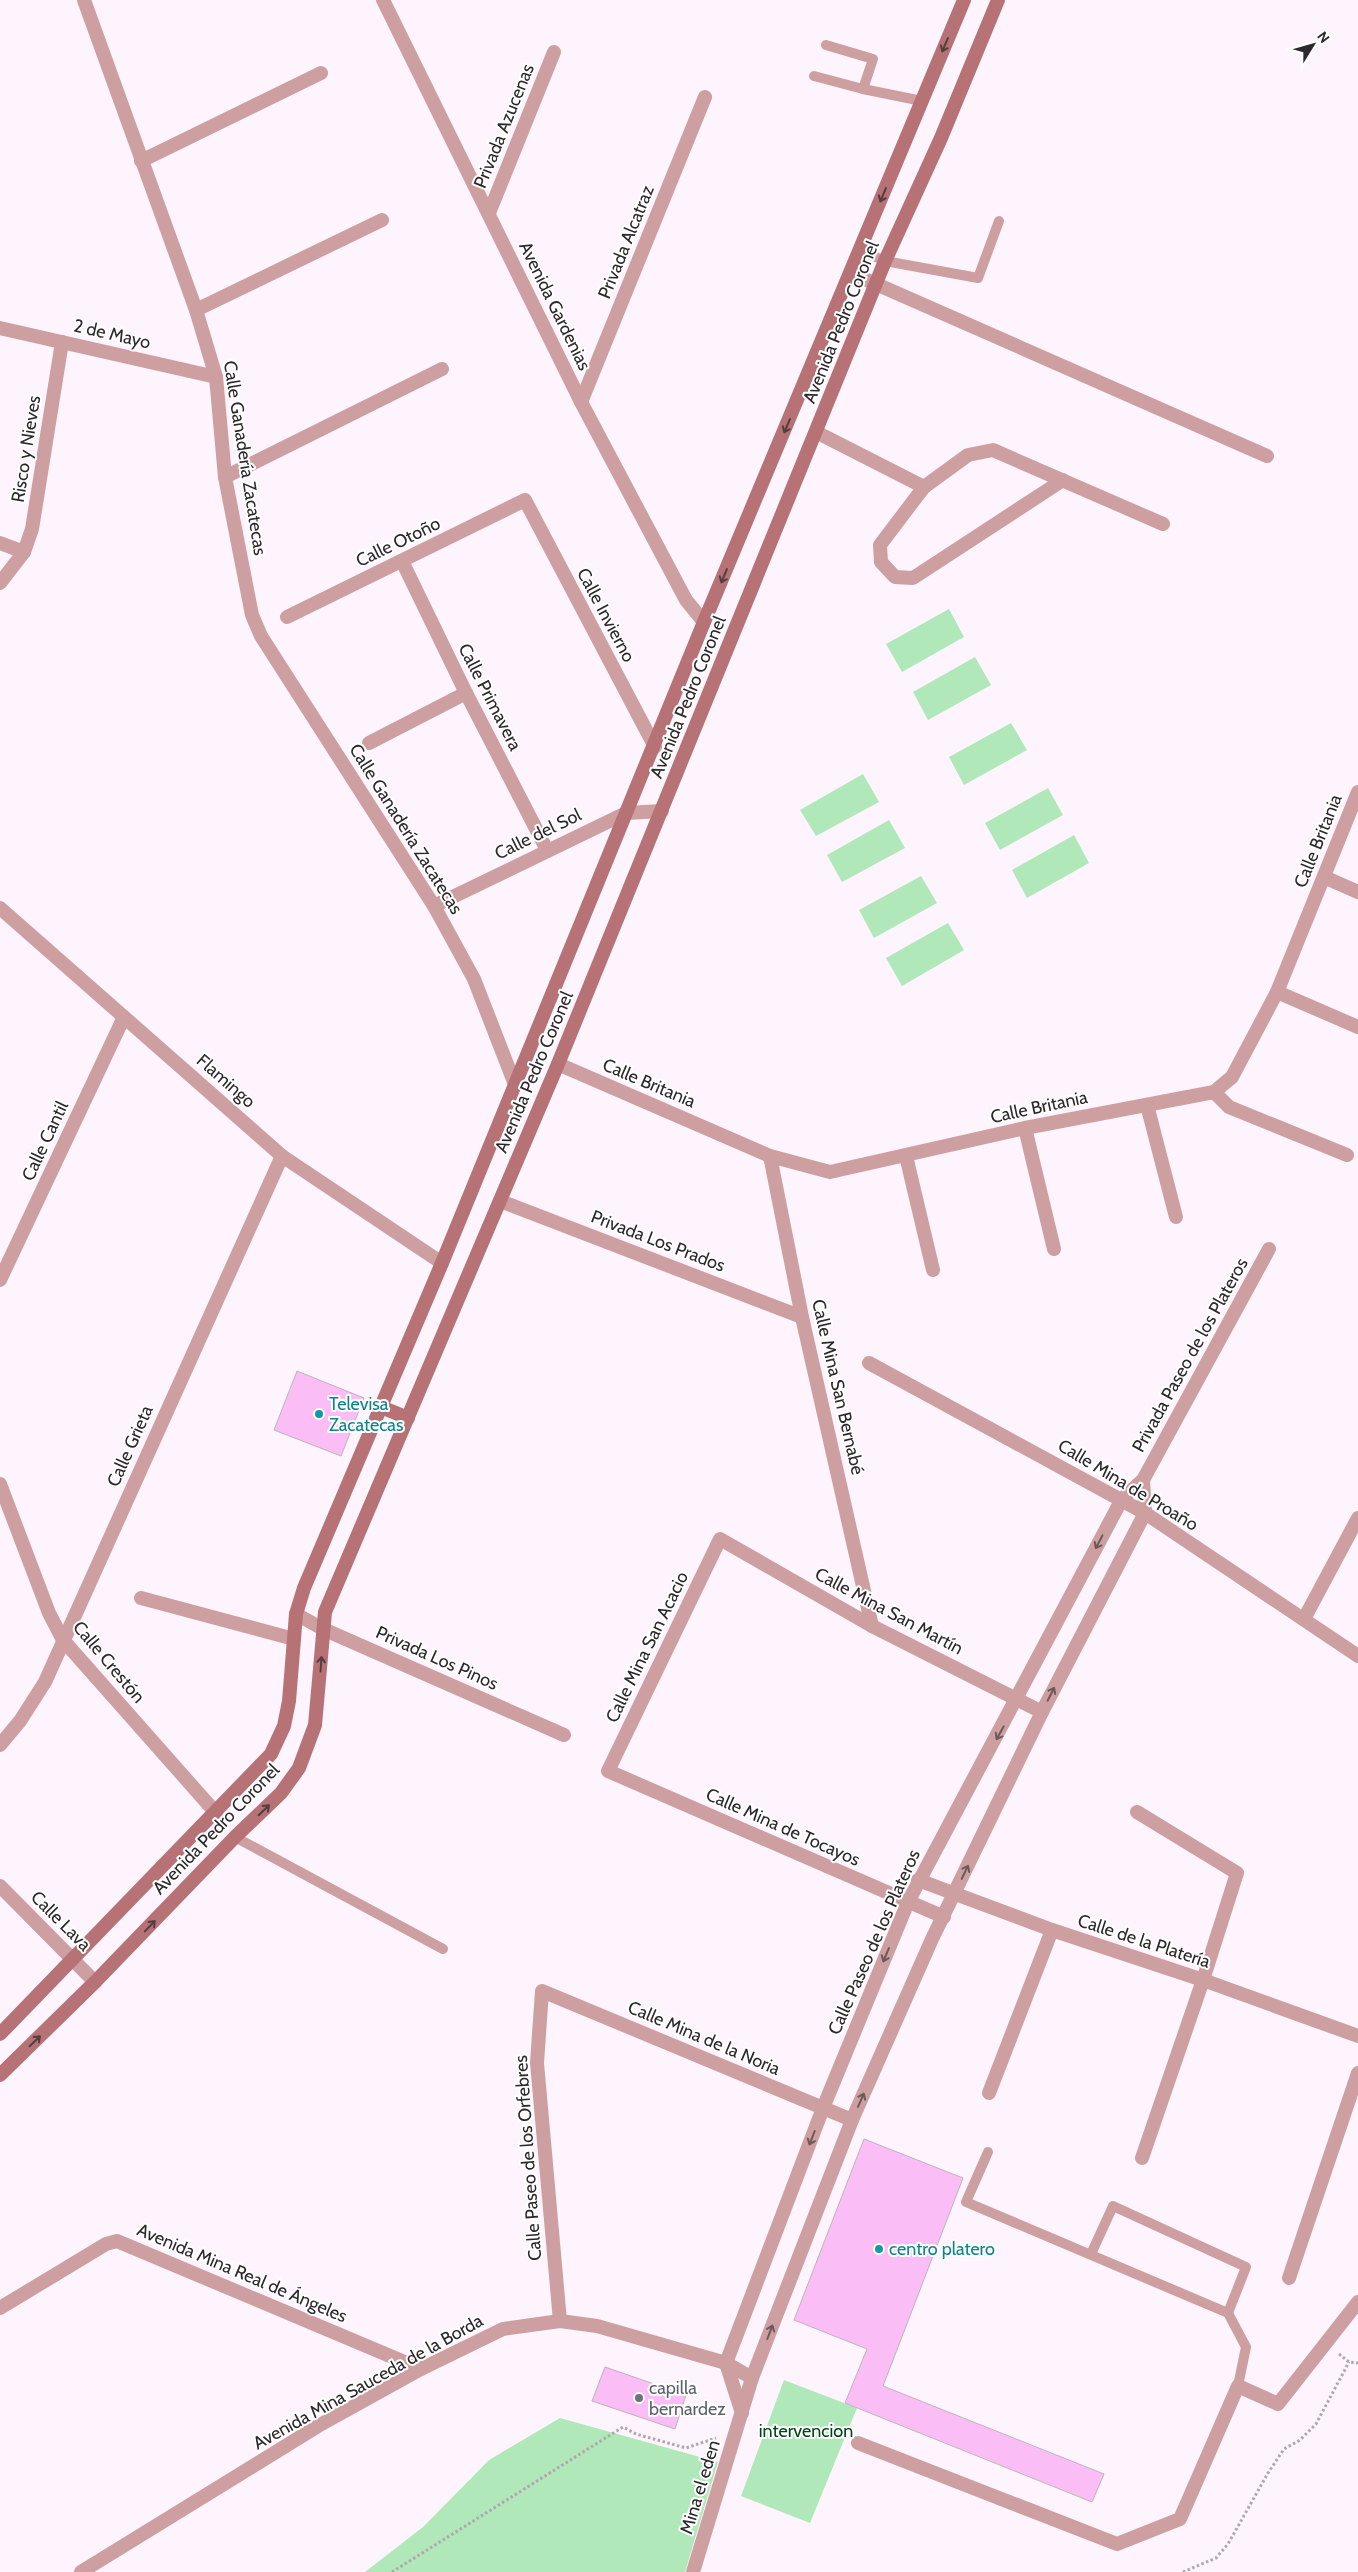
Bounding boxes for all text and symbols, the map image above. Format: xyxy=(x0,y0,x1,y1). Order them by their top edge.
north arrow xyxy=(1288,20,1338,70)
text: N xyxy=(1313,28,1334,47)
one-way arrow xyxy=(940,37,950,52)
street label: Privada Azucenas xyxy=(469,61,539,191)
street label: Privada Alcatraz xyxy=(593,182,659,302)
one-way arrow xyxy=(877,187,887,202)
street label: Avenida Pedro Coronel xyxy=(798,237,884,406)
street label: Avenida Gardenias xyxy=(514,238,596,374)
street label: 2 de Mayo xyxy=(71,314,153,354)
street label: Calle Ganadería Zacatecas xyxy=(219,359,271,557)
street label: Risco y Nieves xyxy=(7,394,45,504)
one-way arrow xyxy=(782,418,791,433)
street label: Calle Otoño xyxy=(352,512,444,572)
street label: Calle Invierno xyxy=(572,564,640,666)
one-way arrow xyxy=(718,568,727,583)
street label: Avenida Pedro Coronel xyxy=(645,612,731,781)
street label: Calle Primavera xyxy=(454,640,527,755)
street label: Calle Ganadería Zacatecas xyxy=(345,740,467,918)
street label: Calle Britania xyxy=(1289,791,1347,891)
street label: Calle del Sol xyxy=(491,803,586,864)
street label: Avenida Pedro Coronel xyxy=(490,987,578,1156)
street label: Flamingo xyxy=(192,1049,260,1113)
street label: Calle Britania xyxy=(599,1054,699,1113)
street label: Calle Britania xyxy=(988,1086,1090,1128)
street label: Calle Cantil xyxy=(17,1097,73,1184)
street label: Privada Los Prados xyxy=(588,1205,728,1277)
street label: Privada Paseo de los Plateros xyxy=(1127,1254,1253,1456)
street label: Calle Mina San Bernabé xyxy=(807,1297,869,1477)
place label: Televisa Zacatecas xyxy=(329,1393,403,1436)
street label: Calle Grieta xyxy=(102,1402,158,1490)
marker: Televisa Zacatecas xyxy=(313,1408,325,1420)
street label: Calle Mina de Proaño xyxy=(1054,1434,1202,1536)
one-way arrow xyxy=(1094,1534,1103,1549)
street label: Calle Mina San Martín xyxy=(811,1563,967,1659)
street label: Calle Mina San Acacio xyxy=(601,1568,693,1726)
street label: Calle Crestón xyxy=(68,1616,150,1708)
street label: Privada Los Pinos xyxy=(373,1621,501,1695)
one-way arrow xyxy=(317,1656,326,1672)
one-way arrow xyxy=(1046,1687,1056,1702)
one-way arrow xyxy=(994,1725,1004,1739)
street label: Avenida Pedro Coronel xyxy=(148,1759,285,1899)
street label: Calle Mina de Tocayos xyxy=(702,1783,864,1871)
one-way arrow xyxy=(257,1804,270,1816)
street label: Calle Paseo de los Plateros xyxy=(823,1846,925,2038)
one-way arrow xyxy=(961,1865,970,1880)
street label: Calle Lava xyxy=(26,1886,96,1956)
street label: Calle de la Platería xyxy=(1075,1909,1213,1973)
one-way arrow xyxy=(144,1919,156,1932)
one-way arrow xyxy=(881,1947,891,1962)
street label: Calle Mina de la Noria xyxy=(625,1996,784,2080)
one-way arrow xyxy=(29,2035,41,2047)
street label: Calle Paseo de los Orfebres xyxy=(510,2054,546,2262)
one-way arrow xyxy=(857,2093,867,2108)
one-way arrow xyxy=(806,2130,816,2145)
street label: Avenida Mina Real de Ángeles xyxy=(134,2219,350,2327)
place label: centro platero xyxy=(889,2238,995,2260)
marker: centro platero xyxy=(873,2243,885,2255)
street label: Avenida Mina Sauceda de la Borda xyxy=(249,2309,487,2454)
one-way arrow xyxy=(766,2325,775,2341)
place label: capilla bernardez xyxy=(649,2377,726,2420)
marker: capilla bernardez xyxy=(633,2392,645,2404)
park label: intervencion xyxy=(759,2420,853,2442)
street label: Mina el eden xyxy=(675,2437,725,2537)

